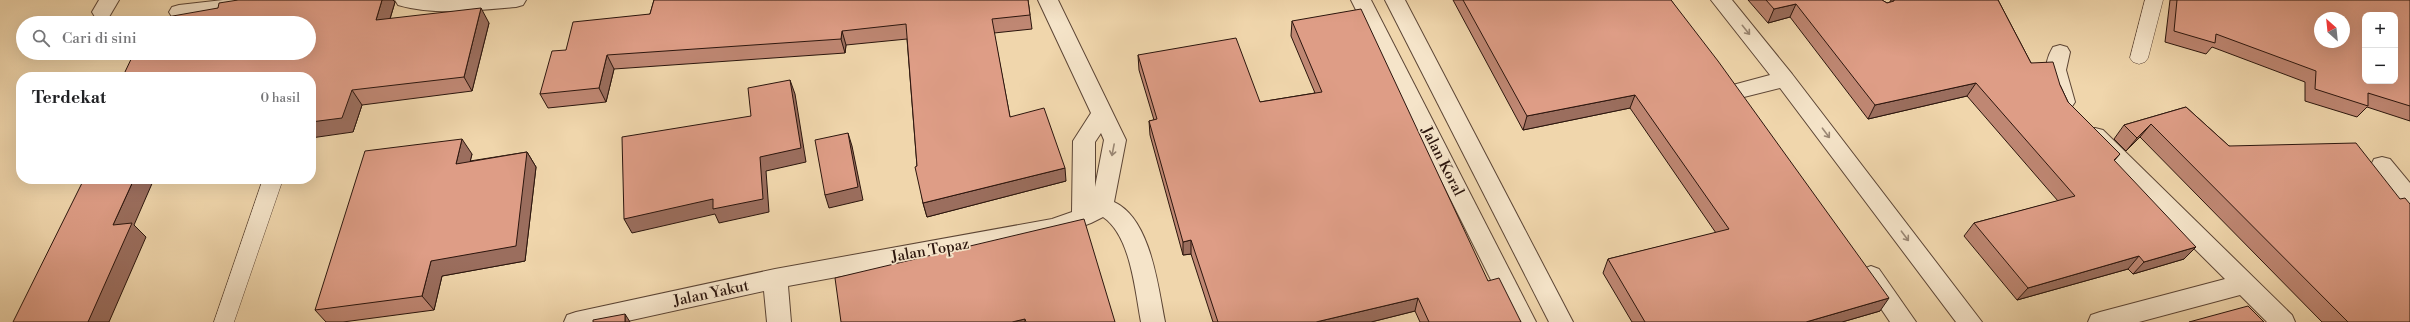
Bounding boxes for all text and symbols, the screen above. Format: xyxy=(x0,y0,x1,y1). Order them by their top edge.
north arrow xyxy=(2314,12,2350,48)
map controls xyxy=(2362,12,2398,84)
button: + xyxy=(2362,12,2398,48)
search box xyxy=(16,16,316,60)
one-way arrow xyxy=(1741,25,1750,36)
icon: search xyxy=(30,27,52,49)
text: Cari di sini xyxy=(62,29,137,48)
button: − xyxy=(2362,48,2398,84)
text: Terdekat xyxy=(32,87,106,109)
text: 0 hasil xyxy=(261,90,300,106)
street label: Jalan Koral xyxy=(1416,122,1468,200)
one-way arrow xyxy=(1821,127,1830,138)
one-way arrow xyxy=(1109,143,1117,156)
one-way arrow xyxy=(1900,231,1909,242)
street label: Jalan Topaz xyxy=(888,234,971,267)
street label: Jalan Yakut xyxy=(671,276,751,311)

